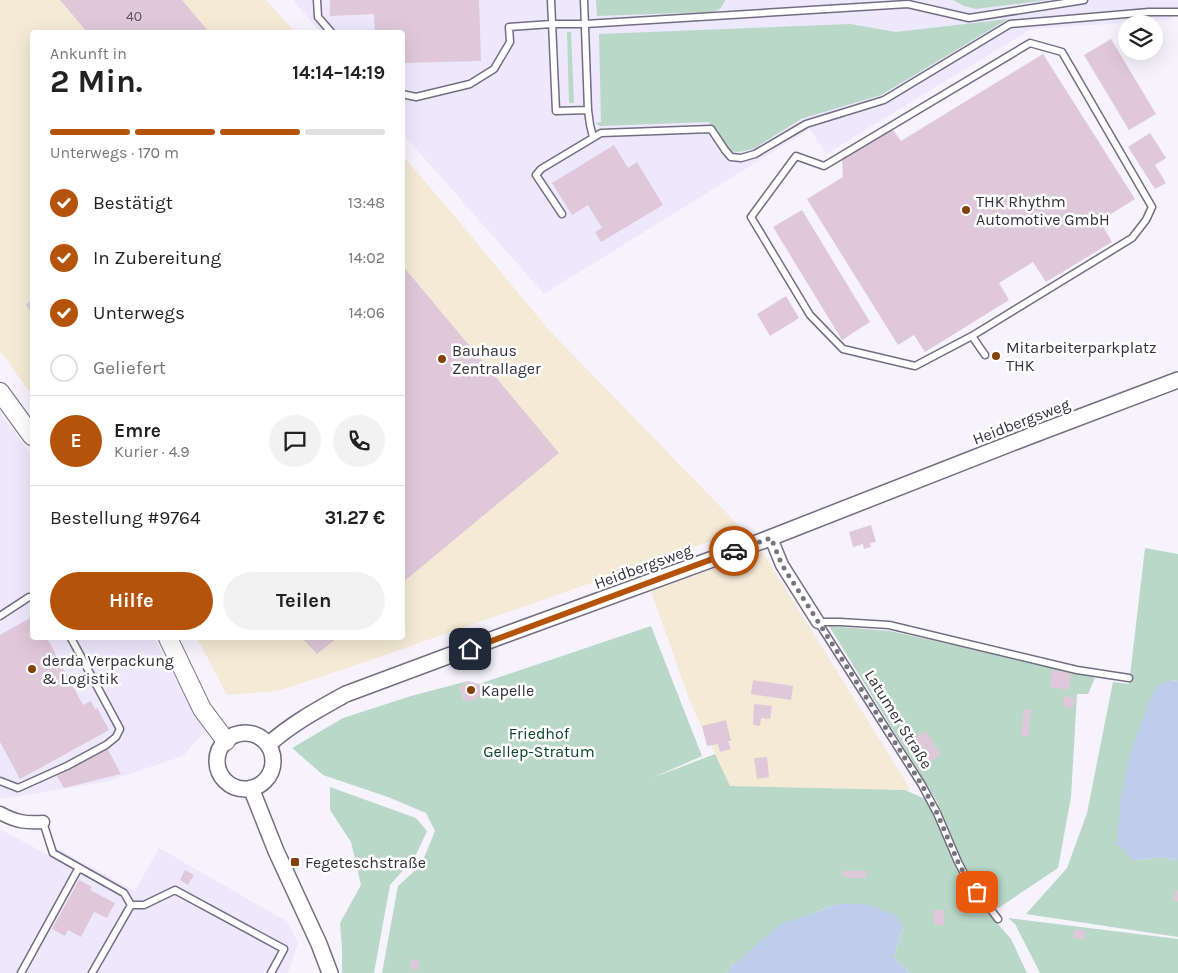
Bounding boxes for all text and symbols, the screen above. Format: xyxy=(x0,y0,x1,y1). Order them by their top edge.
house number: 40 xyxy=(126,8,142,25)
map controls xyxy=(1118,15,1163,60)
button: layers xyxy=(1118,15,1163,60)
text: Ankunft in xyxy=(50,44,127,63)
text: 14:14–14:19 xyxy=(292,62,385,84)
text: 2 Min. xyxy=(50,63,143,100)
text: Unterwegs · 170 m xyxy=(50,143,179,162)
icon: check xyxy=(50,189,78,217)
text: Bestätigt xyxy=(93,192,173,214)
place label: THK Rhythm Automotive GmbH xyxy=(976,192,1110,229)
text: 13:48 xyxy=(348,193,385,212)
marker: THK Rhythm Automotive GmbH xyxy=(960,204,972,216)
icon: check xyxy=(50,244,78,272)
text: In Zubereitung xyxy=(93,247,221,269)
text: 14:02 xyxy=(348,248,385,267)
icon: check xyxy=(50,299,78,327)
text: Unterwegs xyxy=(93,302,185,324)
text: 14:06 xyxy=(348,303,385,322)
place label: Mitarbeiterparkplatz THK xyxy=(1006,338,1157,375)
place label: Bauhaus Zentrallager xyxy=(452,341,541,378)
marker: Mitarbeiterparkplatz THK xyxy=(990,350,1002,362)
marker: Bauhaus Zentrallager xyxy=(436,353,448,365)
text: Geliefert xyxy=(93,357,166,379)
street label: Heidbergsweg xyxy=(970,394,1073,449)
button: chat xyxy=(269,415,321,467)
button: phone xyxy=(333,415,385,467)
text: Emre xyxy=(114,420,161,442)
text: E xyxy=(70,430,82,452)
text: Kurier · 4.9 xyxy=(114,442,190,461)
text: Bestellung #9764 xyxy=(50,507,201,529)
text: 31.27 € xyxy=(325,507,385,529)
courier xyxy=(709,526,759,576)
icon: car xyxy=(720,537,748,565)
street label: Heidbergsweg xyxy=(592,540,695,593)
button: Hilfe xyxy=(50,572,213,630)
button: Teilen xyxy=(223,572,385,630)
pin xyxy=(449,628,491,670)
icon: home xyxy=(456,635,484,663)
place label: derda Verpackung & Logistik xyxy=(42,651,174,688)
marker: derda Verpackung & Logistik xyxy=(26,663,38,675)
street label: Latumer Straße xyxy=(861,666,937,772)
place label: Kapelle xyxy=(481,681,534,700)
marker: Kapelle xyxy=(465,684,477,696)
park label: Friedhof Gellep-Stratum xyxy=(483,724,595,761)
place label: Fegeteschstraße xyxy=(305,853,426,872)
marker: Fegeteschstraße xyxy=(289,856,301,868)
pin xyxy=(956,871,998,913)
icon: bag xyxy=(963,878,991,906)

